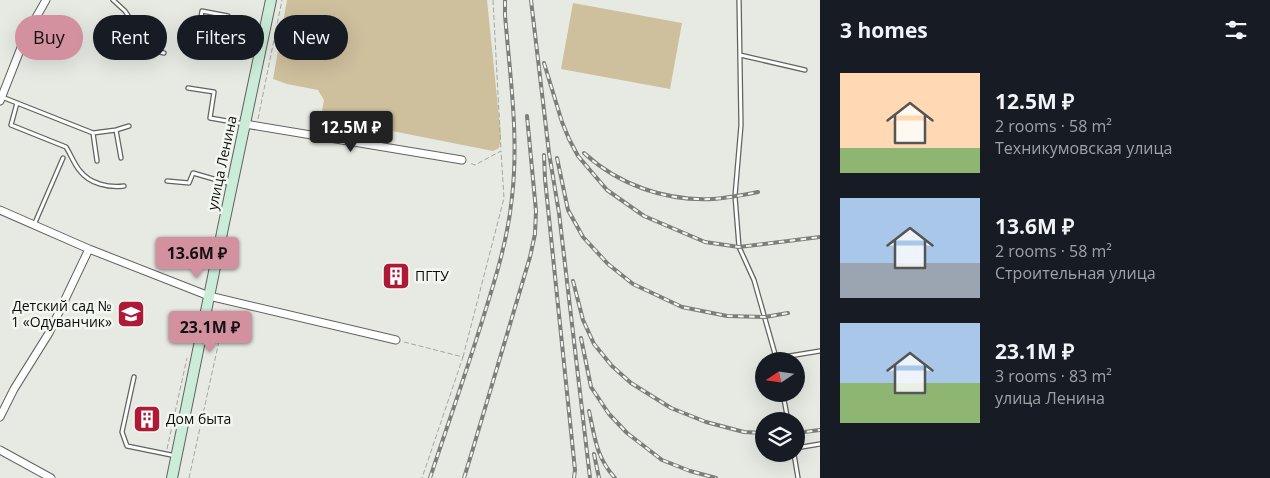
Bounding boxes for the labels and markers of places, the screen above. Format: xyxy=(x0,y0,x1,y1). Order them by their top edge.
pin: 12.5M ₽ xyxy=(305,110,397,153)
pin: 13.6M ₽ xyxy=(151,236,243,279)
building icon: ПГТУ xyxy=(381,261,411,291)
place label: ПГТУ xyxy=(415,266,449,285)
place label: Детский сад № 1 «Одуванчик» xyxy=(11,296,112,331)
school or university icon: Детский сад № 1 «Одуванчик» xyxy=(116,299,146,329)
pin: 23.1M ₽ xyxy=(164,310,256,353)
building icon: Дом быта xyxy=(132,404,162,434)
place label: Дом быта xyxy=(166,409,231,428)

